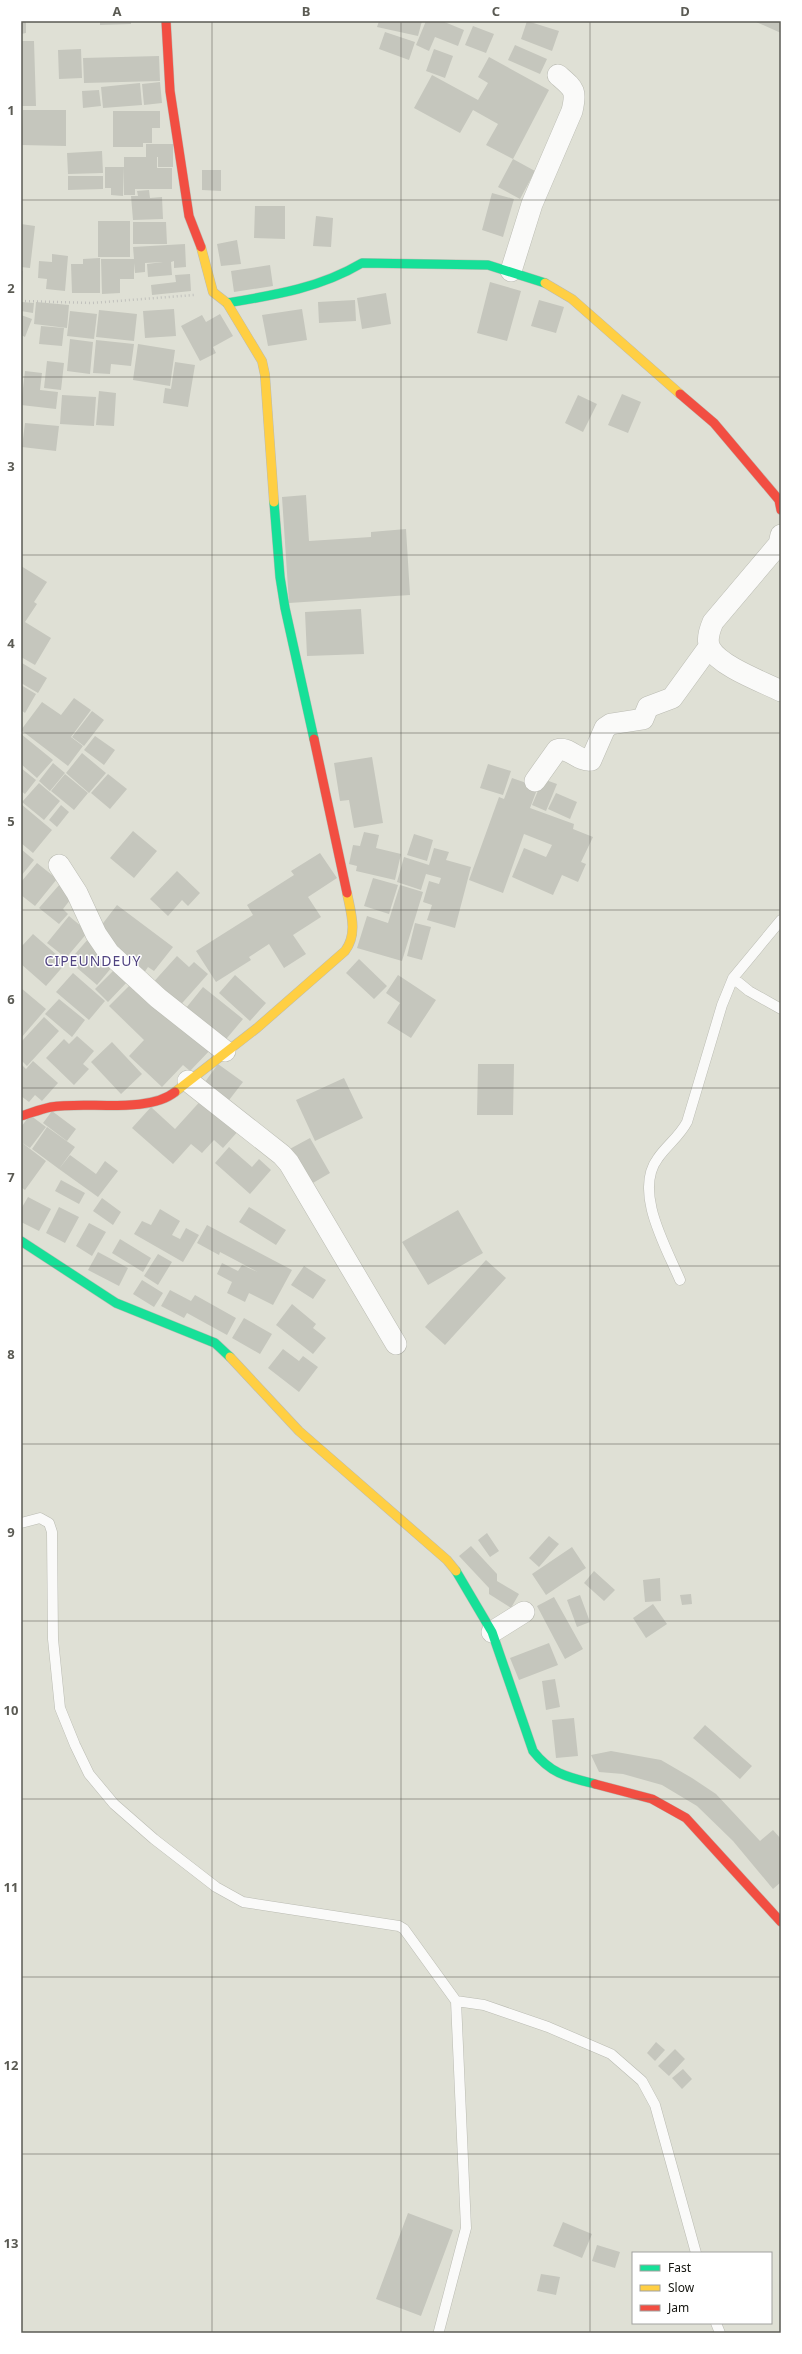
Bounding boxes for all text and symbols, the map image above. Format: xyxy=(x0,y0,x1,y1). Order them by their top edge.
text: A xyxy=(113,2,122,20)
text: B xyxy=(302,2,310,20)
text: C xyxy=(492,2,500,20)
text: D xyxy=(680,2,690,20)
text: 1 xyxy=(7,101,15,119)
text: 2 xyxy=(7,279,15,297)
text: 3 xyxy=(7,457,15,475)
text: 4 xyxy=(7,634,15,652)
text: 5 xyxy=(7,812,15,830)
district label: CIPEUNDEUY xyxy=(45,951,141,970)
text: 6 xyxy=(7,990,15,1008)
text: 7 xyxy=(7,1168,15,1186)
text: 8 xyxy=(7,1345,15,1363)
text: 9 xyxy=(7,1523,15,1541)
text: 10 xyxy=(4,1701,18,1719)
text: 11 xyxy=(4,1878,18,1896)
text: 12 xyxy=(4,2056,18,2074)
text: 13 xyxy=(4,2234,18,2252)
legend xyxy=(632,2252,772,2324)
text: Fast xyxy=(668,2259,692,2276)
text: Slow xyxy=(668,2279,695,2296)
text: Jam xyxy=(667,2299,689,2316)

